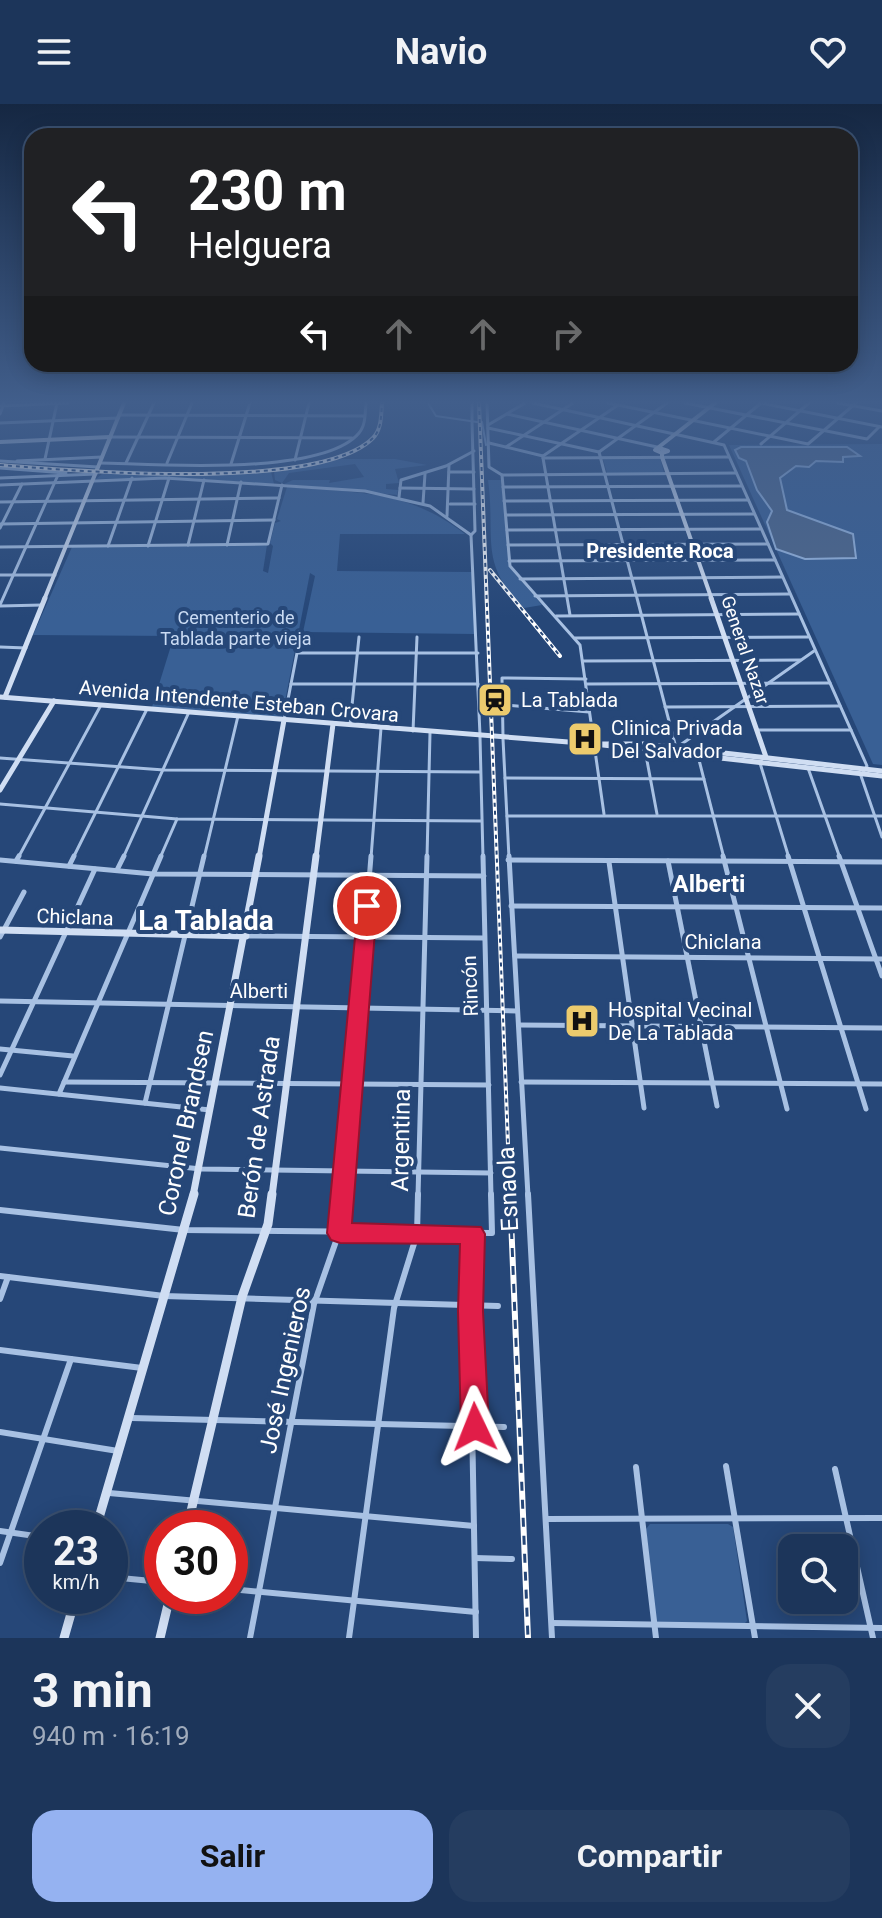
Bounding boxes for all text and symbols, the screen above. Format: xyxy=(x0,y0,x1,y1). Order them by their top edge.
icon: menu xyxy=(32,30,76,74)
icon: heart xyxy=(806,30,850,74)
text: Navio xyxy=(395,31,487,73)
text: 230 m xyxy=(188,158,347,224)
icon: left xyxy=(56,160,160,264)
text: Helguera xyxy=(188,225,332,267)
icon: left xyxy=(293,312,337,356)
icon: ahead xyxy=(377,312,421,356)
icon: ahead xyxy=(461,312,505,356)
icon: right xyxy=(545,312,589,356)
district label: Presidente Roca xyxy=(586,539,734,563)
street label: General Nazar xyxy=(717,593,774,707)
park label: Cementerio de Tablada parte vieja xyxy=(160,607,312,649)
street label: Avenida Intendente Esteban Crovara xyxy=(78,675,400,727)
station icon: La Tablada xyxy=(476,681,514,719)
place label: La Tablada xyxy=(521,688,618,712)
place label: Clinica Privada Del Salvador xyxy=(611,716,743,763)
hospital icon: Clinica Privada Del Salvador xyxy=(566,720,604,758)
district label: Alberti xyxy=(673,870,745,898)
pin xyxy=(333,872,401,940)
icon: arrive xyxy=(345,884,389,928)
street label: Chiclana xyxy=(36,904,114,930)
district label: La Tablada xyxy=(138,904,274,937)
street label: Chiclana xyxy=(684,930,762,954)
street label: Rincón xyxy=(457,955,483,1017)
street label: Alberti xyxy=(230,979,288,1003)
place label: Hospital Vecinal De La Tablada xyxy=(608,998,752,1045)
hospital icon: Hospital Vecinal De La Tablada xyxy=(563,1002,601,1040)
street label: Coronel Brandsen xyxy=(153,1027,219,1219)
street label: Berón de Astrada xyxy=(232,1034,286,1220)
street label: Argentina xyxy=(386,1088,416,1192)
street label: Esnaola xyxy=(492,1146,524,1232)
street label: José Ingenieros xyxy=(254,1284,316,1456)
position arrow xyxy=(433,1385,517,1469)
speed limit sign: 30 xyxy=(144,1510,248,1614)
text: 23 xyxy=(53,1528,99,1575)
map controls xyxy=(778,1534,858,1614)
button: search xyxy=(778,1534,858,1614)
text: km/h xyxy=(53,1570,99,1594)
text: 3 min xyxy=(32,1662,153,1719)
button: close xyxy=(766,1664,850,1748)
text: 940 m · 16:19 xyxy=(32,1721,190,1751)
button: Salir xyxy=(32,1810,433,1902)
button: Compartir xyxy=(449,1810,850,1902)

